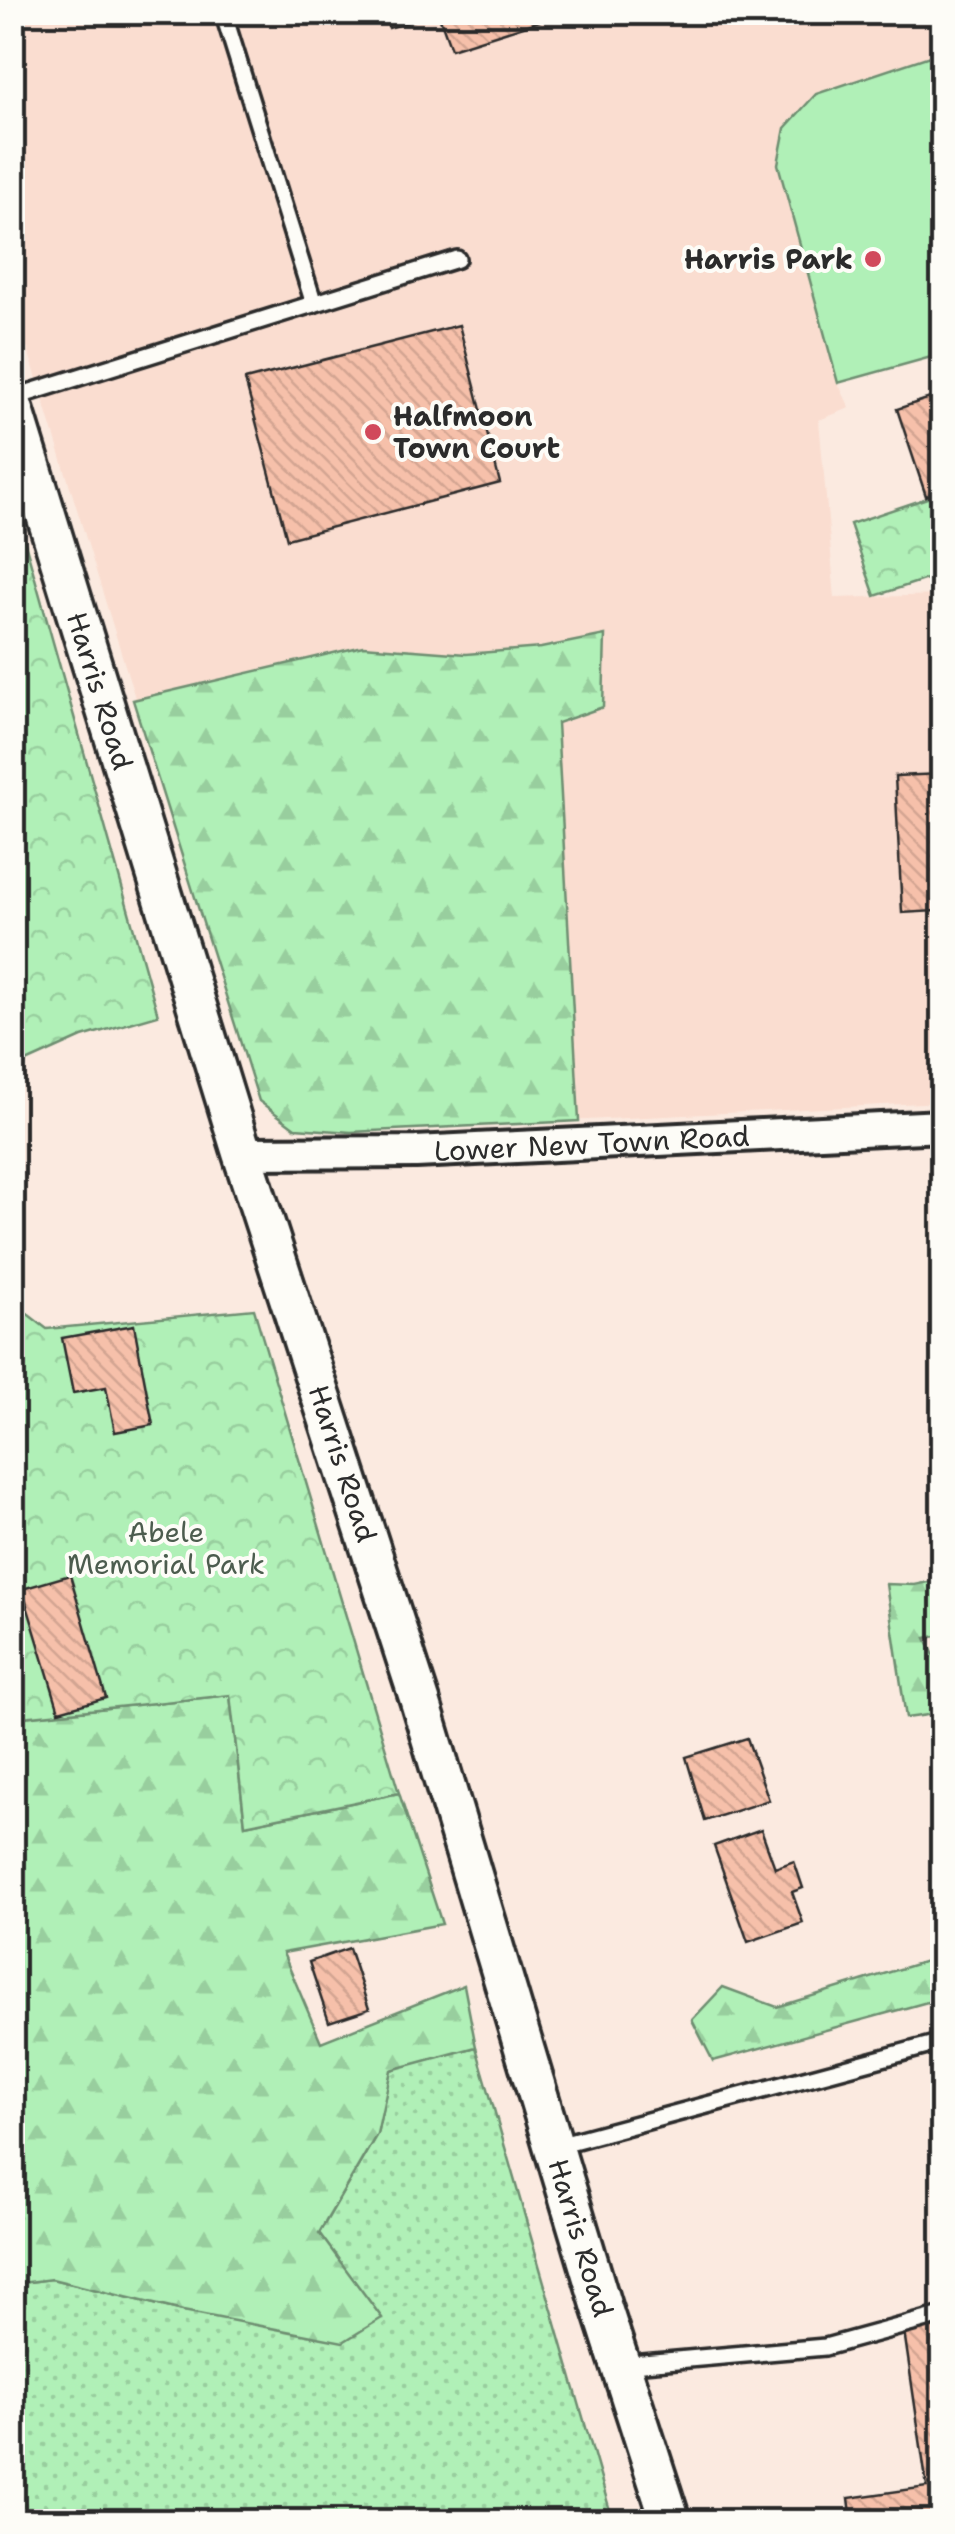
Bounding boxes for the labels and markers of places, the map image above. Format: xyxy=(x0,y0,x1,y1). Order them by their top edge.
place label: Harris Park xyxy=(684,240,853,278)
marker: Harris Park xyxy=(862,248,884,270)
place label: Halfmoon Town Court xyxy=(393,397,560,467)
marker: Halfmoon Town Court xyxy=(362,421,384,443)

